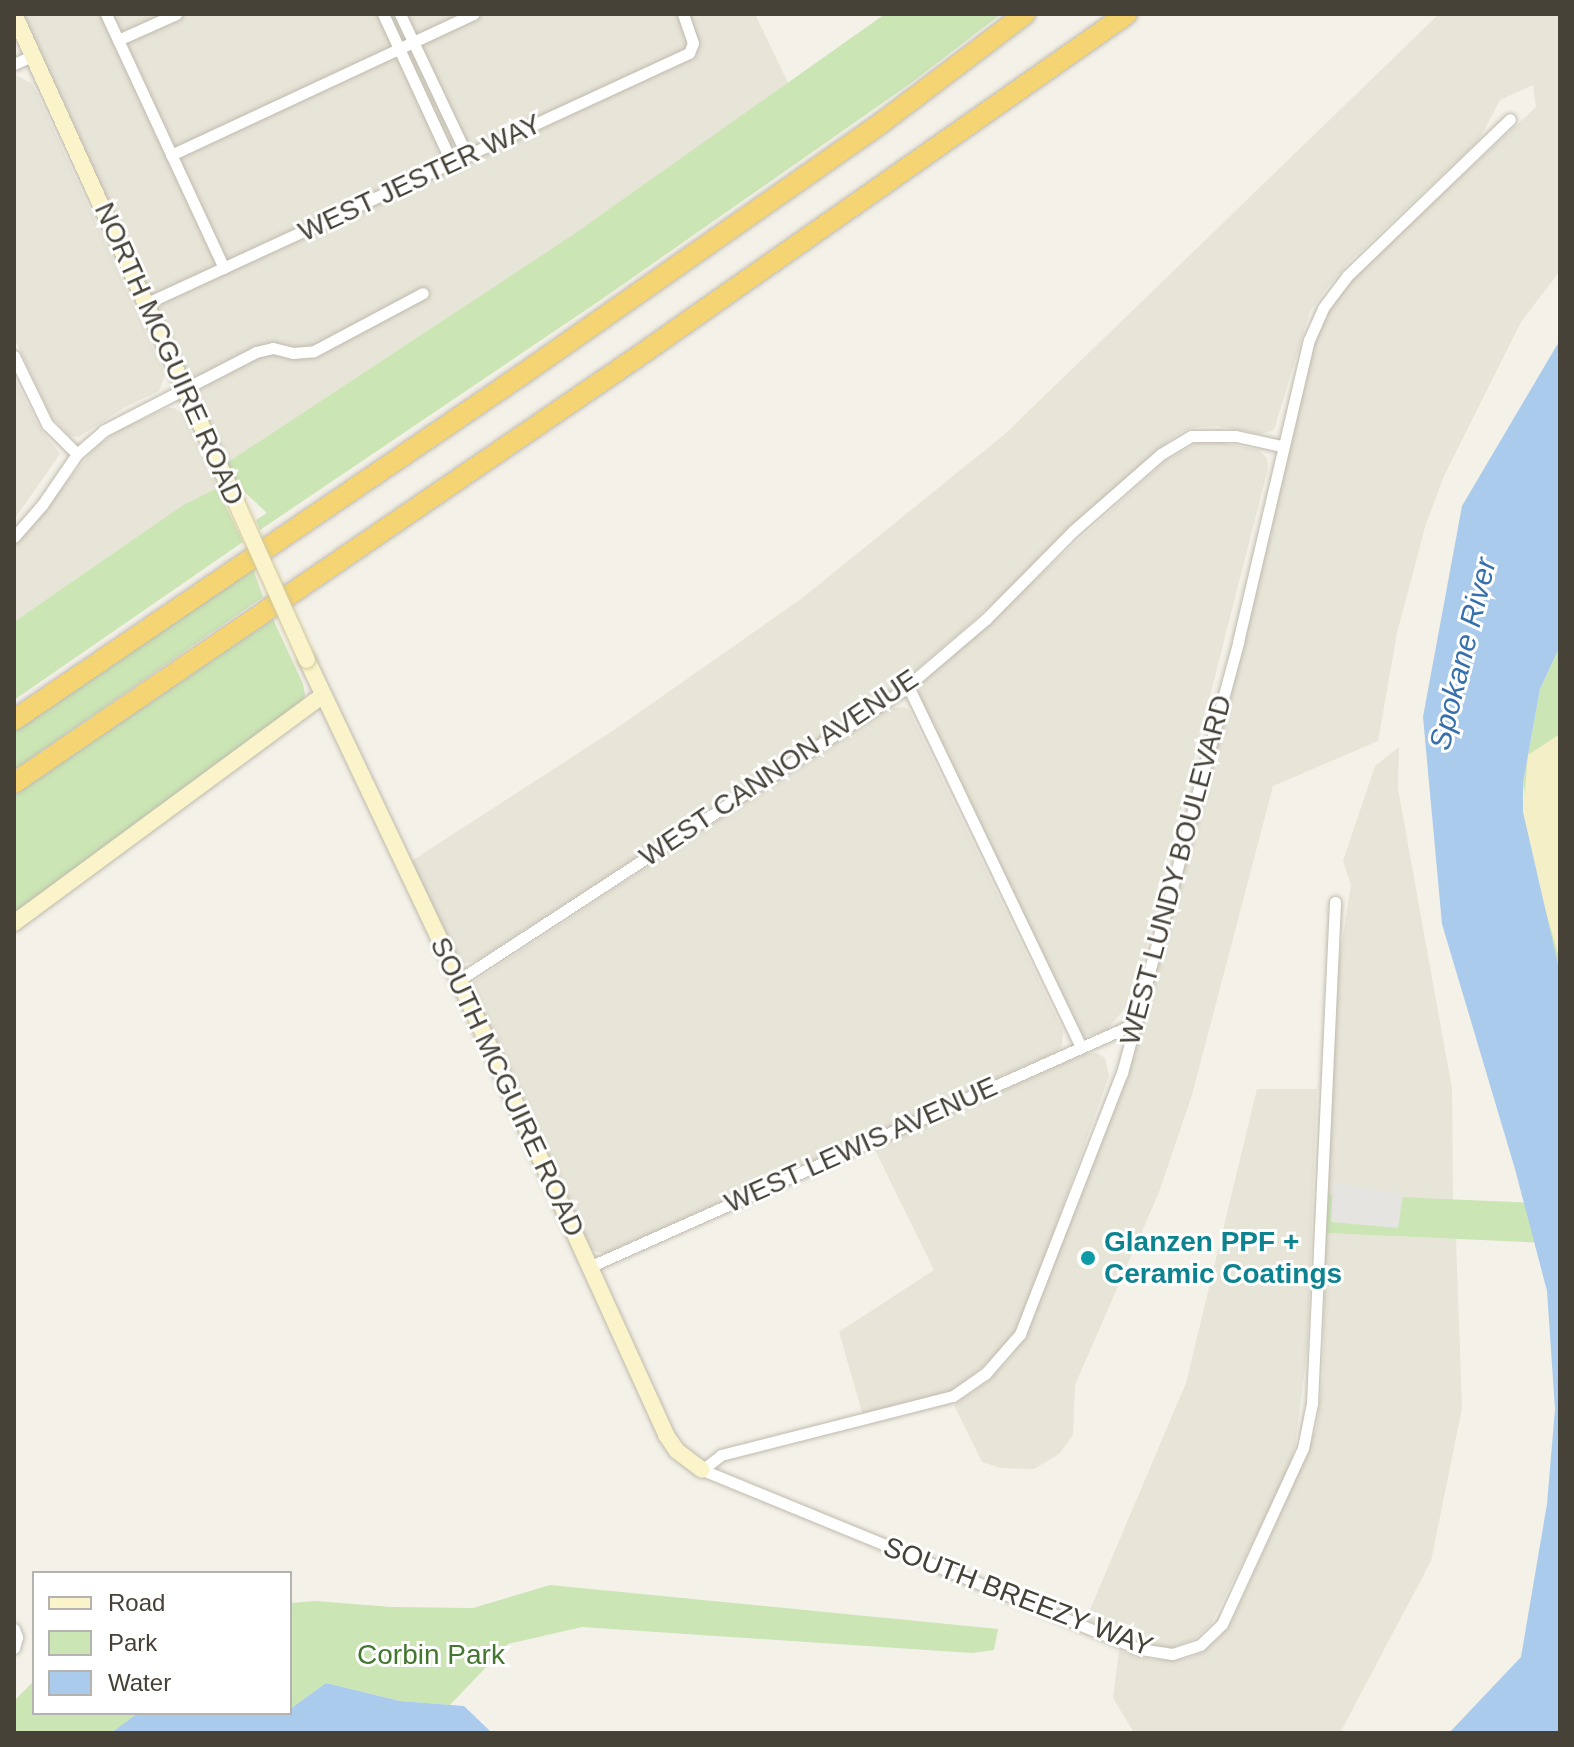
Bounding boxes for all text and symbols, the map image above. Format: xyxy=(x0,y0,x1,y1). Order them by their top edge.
street label: WEST JESTER WAY xyxy=(293,107,547,249)
street label: NORTH MCGUIRE ROAD xyxy=(87,197,251,511)
water label: Spokane River xyxy=(1422,554,1504,754)
street label: WEST CANNON AVENUE xyxy=(632,662,926,874)
street label: WEST LUNDY BOULEVARD xyxy=(1113,691,1239,1049)
street label: SOUTH MCGUIRE ROAD xyxy=(423,932,591,1242)
street label: WEST LEWIS AVENUE xyxy=(719,1069,1003,1221)
place label: Glanzen PPF + Ceramic Coatings xyxy=(1104,1225,1342,1291)
marker: Glanzen PPF + Ceramic Coatings xyxy=(1079,1249,1097,1267)
street label: SOUTH BREEZY WAY xyxy=(878,1530,1158,1664)
legend xyxy=(32,1571,292,1715)
text: Road xyxy=(108,1589,165,1616)
text: Park xyxy=(108,1629,157,1656)
park label: Corbin Park xyxy=(357,1638,505,1672)
text: Water xyxy=(108,1669,171,1696)

